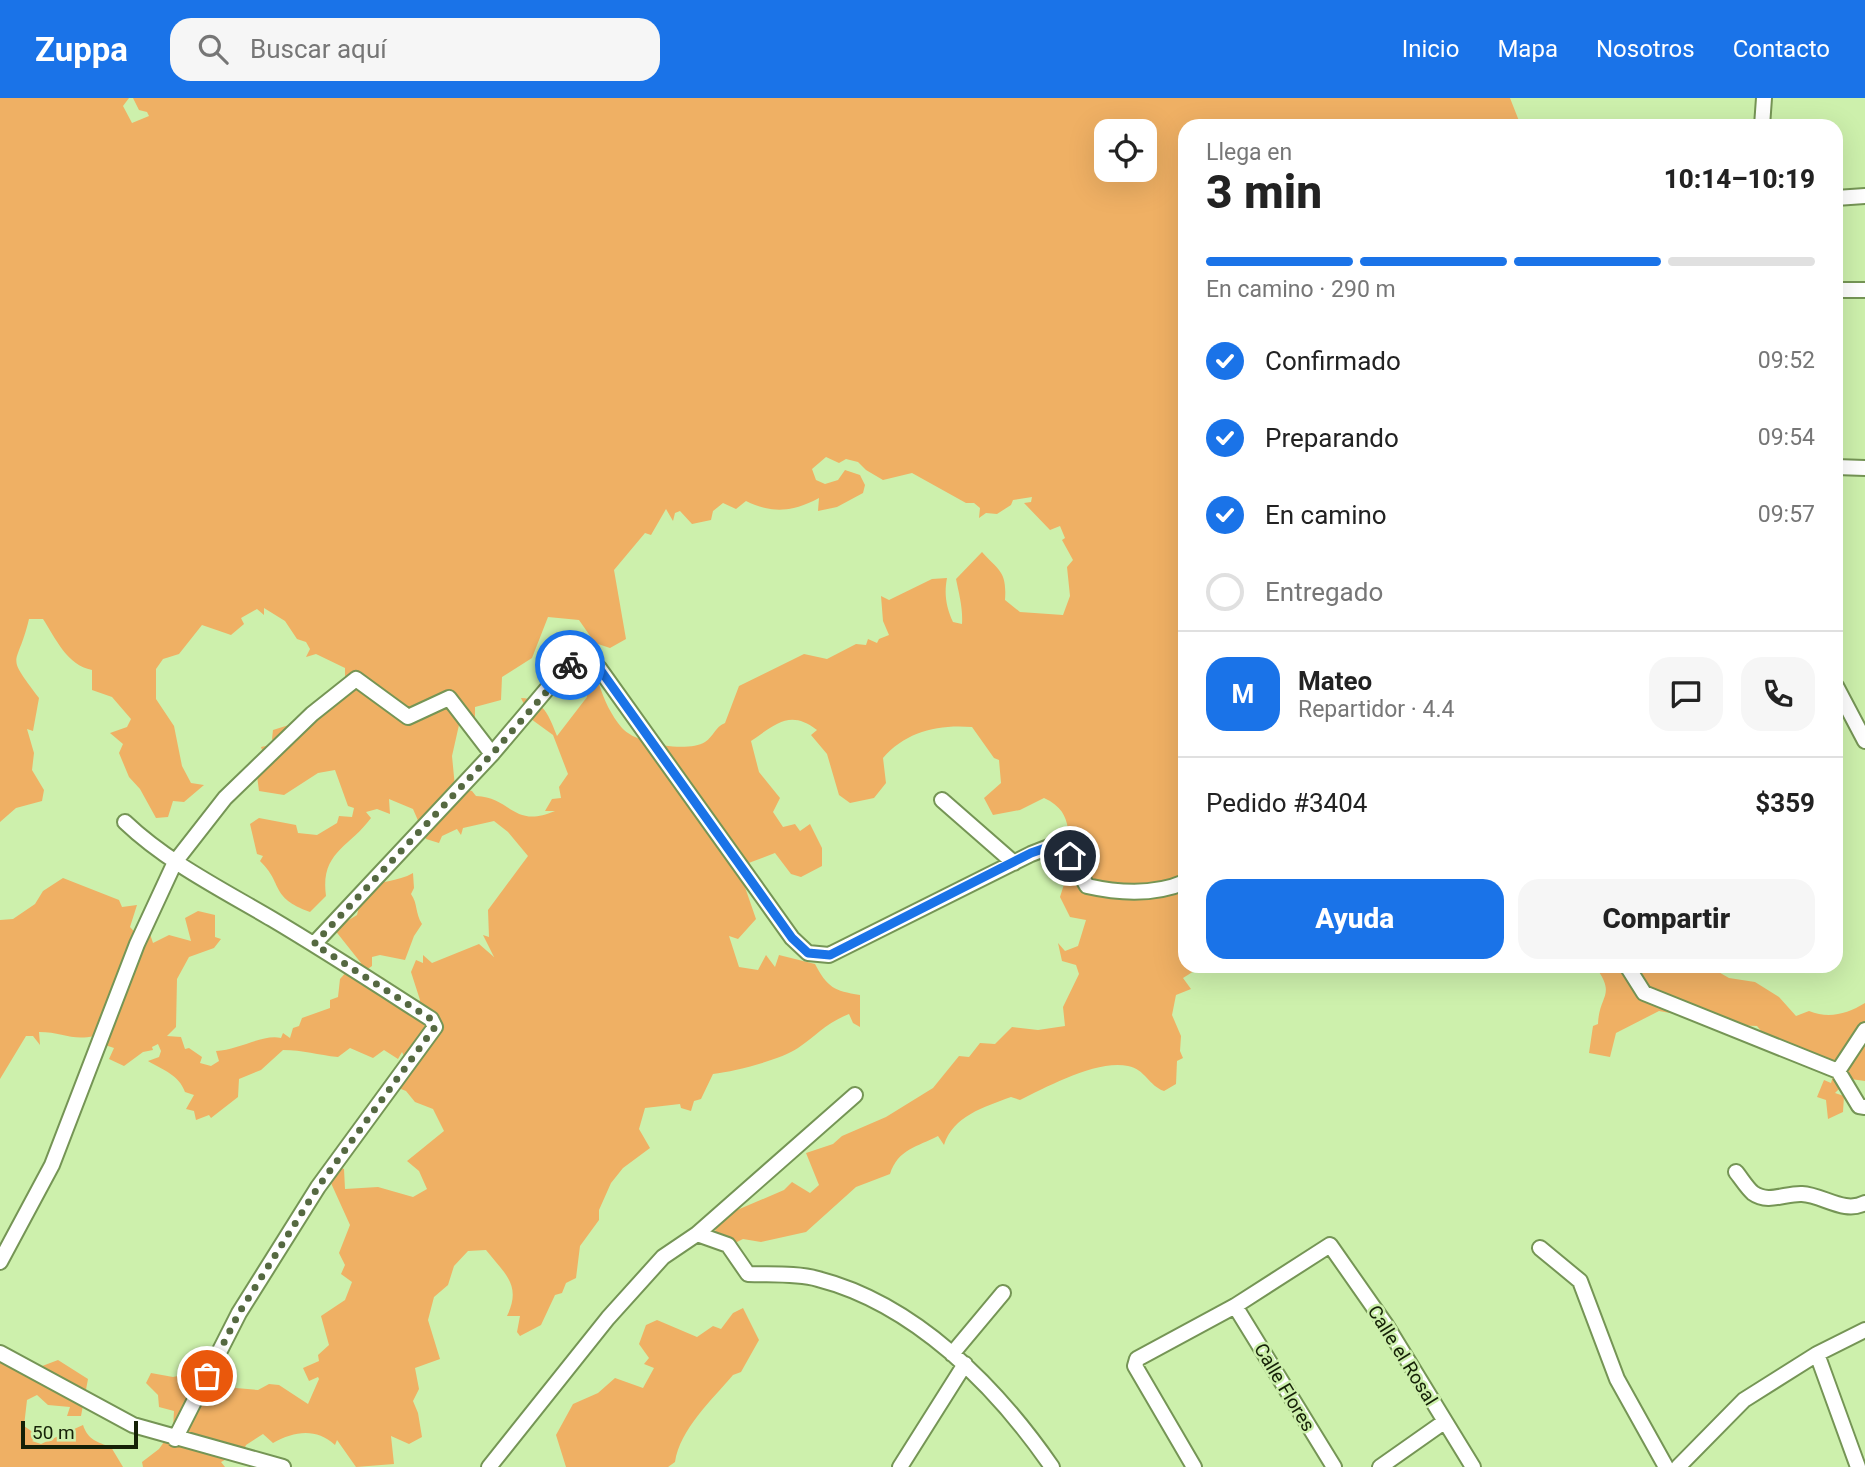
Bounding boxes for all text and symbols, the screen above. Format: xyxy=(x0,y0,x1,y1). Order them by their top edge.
search box xyxy=(170,18,660,81)
text: Zuppa xyxy=(35,30,128,69)
icon: search xyxy=(194,30,232,68)
text: Buscar aquí xyxy=(250,34,387,64)
text: Inicio xyxy=(1402,35,1459,63)
text: Mapa xyxy=(1497,35,1558,63)
text: Nosotros xyxy=(1596,35,1695,63)
text: Contacto xyxy=(1733,35,1830,63)
map controls xyxy=(1094,119,1157,182)
button: locate xyxy=(1094,119,1157,182)
text: Llega en xyxy=(1206,139,1292,166)
text: 10:14–10:19 xyxy=(1664,164,1815,194)
text: 3 min xyxy=(1206,165,1322,219)
text: En camino · 290 m xyxy=(1206,276,1396,303)
icon: check xyxy=(1206,342,1244,380)
text: Confirmado xyxy=(1265,346,1401,376)
text: 09:52 xyxy=(1758,347,1815,374)
icon: check xyxy=(1206,419,1244,457)
text: Preparando xyxy=(1265,423,1399,453)
text: 09:54 xyxy=(1758,424,1815,451)
icon: check xyxy=(1206,496,1244,534)
text: En camino xyxy=(1265,500,1387,530)
text: 09:57 xyxy=(1758,501,1815,528)
text: Entregado xyxy=(1265,577,1383,607)
courier xyxy=(535,630,605,700)
icon: bike xyxy=(551,646,589,684)
button: chat xyxy=(1649,657,1723,731)
button: phone xyxy=(1741,657,1815,731)
text: Mateo xyxy=(1298,666,1372,696)
text: M xyxy=(1232,679,1254,709)
text: Repartidor · 4.4 xyxy=(1298,696,1455,723)
text: Pedido #3404 xyxy=(1206,788,1367,818)
text: $359 xyxy=(1755,788,1815,818)
pin xyxy=(1040,826,1100,886)
icon: home xyxy=(1051,837,1089,875)
button: Ayuda xyxy=(1206,879,1504,959)
button: Compartir xyxy=(1518,879,1815,959)
street label: Calle el Rosal xyxy=(1363,1301,1442,1409)
street label: Calle Flores xyxy=(1249,1339,1320,1436)
pin xyxy=(177,1346,237,1406)
icon: bag xyxy=(188,1357,226,1395)
scale bar xyxy=(21,1418,138,1450)
text: 50 m xyxy=(32,1421,75,1444)

